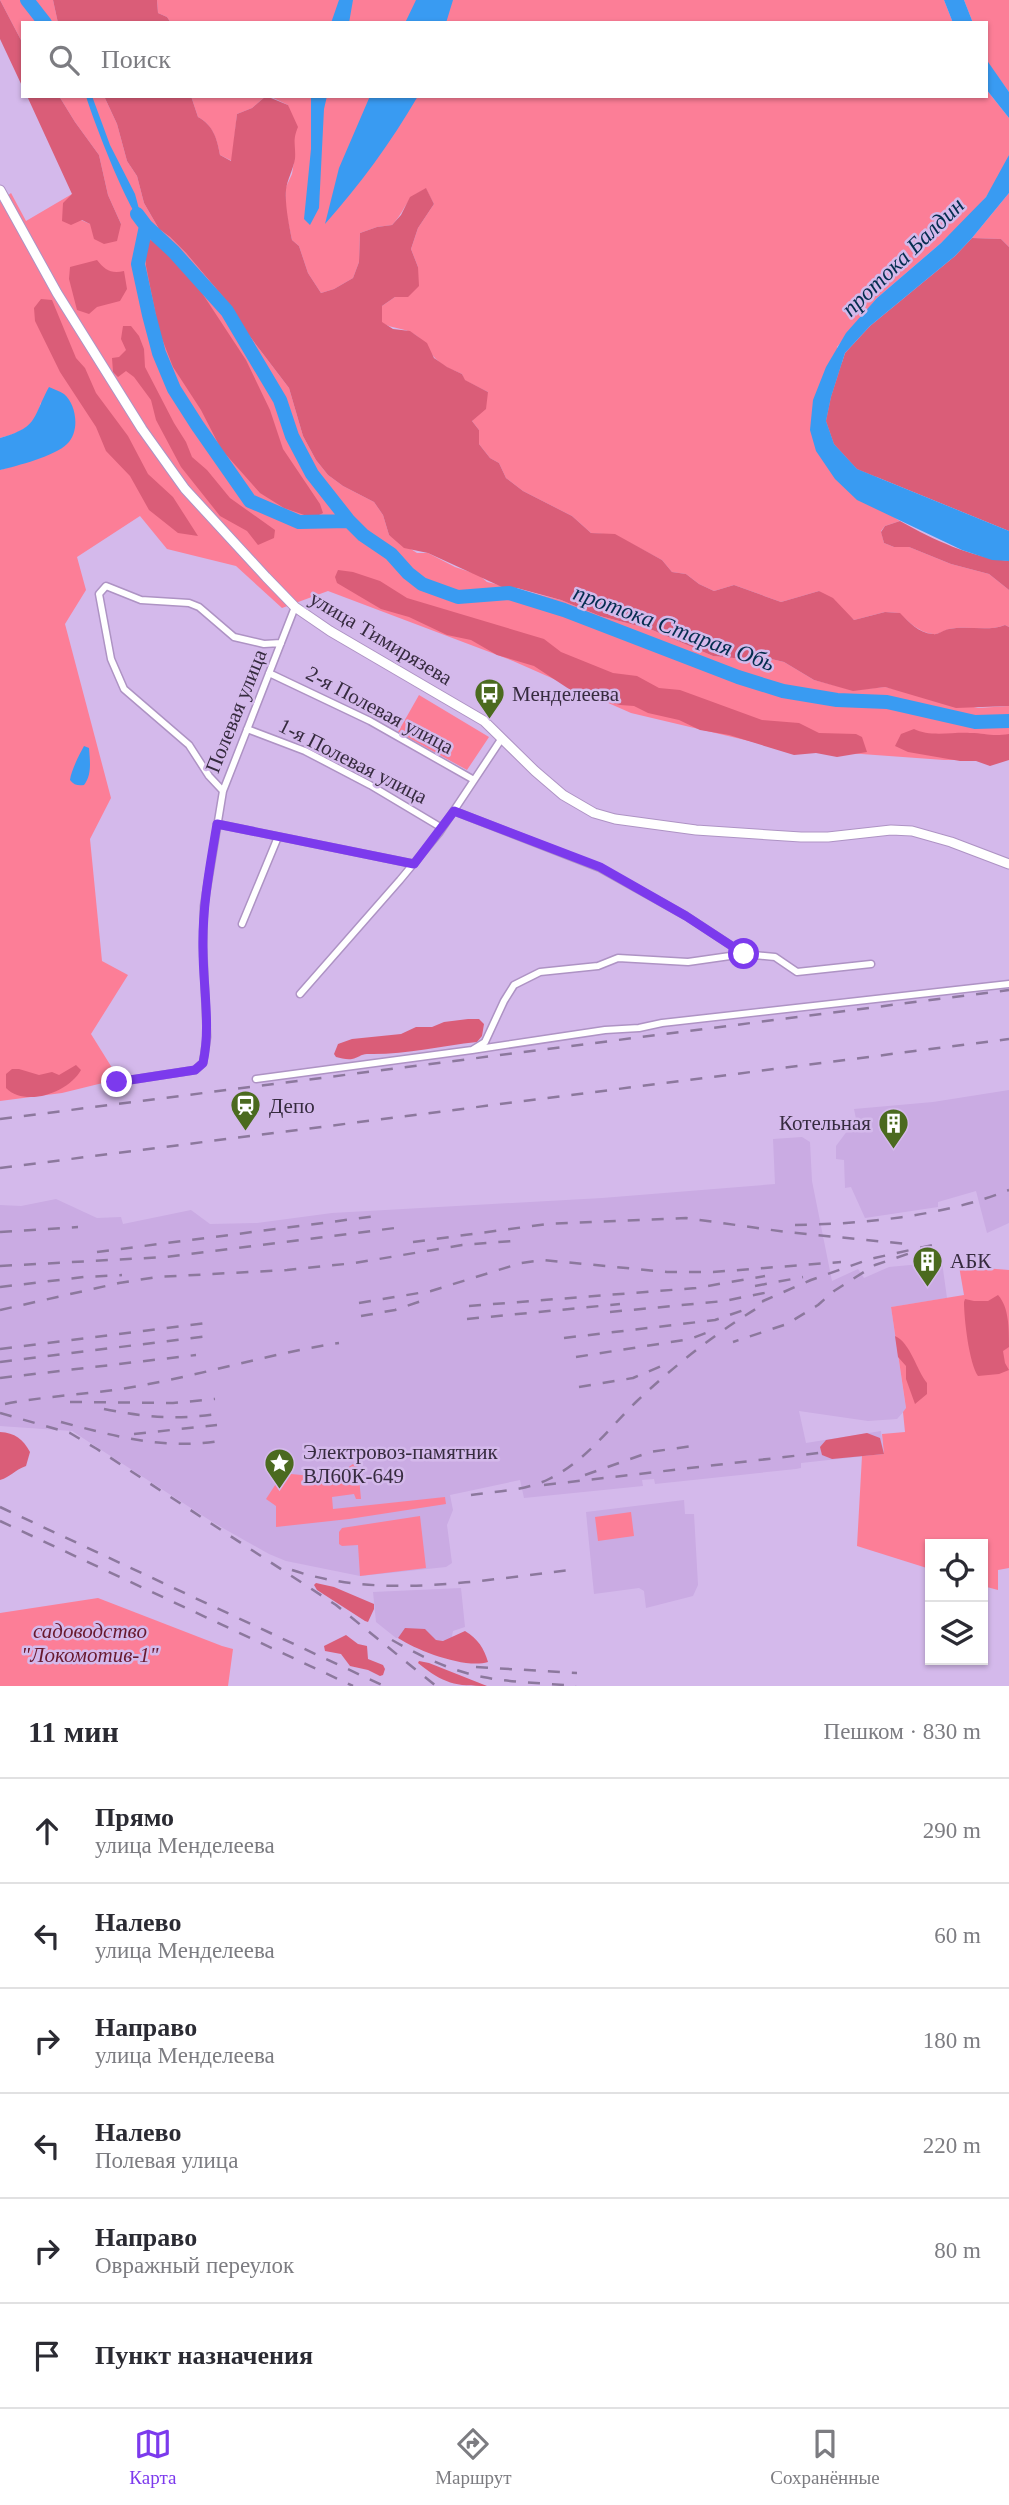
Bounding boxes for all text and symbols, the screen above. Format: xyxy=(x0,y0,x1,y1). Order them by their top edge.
search box xyxy=(21,21,988,98)
icon: search xyxy=(45,41,83,79)
text: Поиск xyxy=(101,45,171,74)
water label: протока Балдин xyxy=(837,193,969,321)
water label: протока Старая Обь xyxy=(570,580,778,676)
street label: улица Тимирязева xyxy=(305,586,457,690)
street label: Полевая улица xyxy=(200,645,272,776)
street label: 2-я Полевая улица xyxy=(302,661,458,759)
bus stop icon: Менделеева xyxy=(472,677,506,721)
place label: Менделеева xyxy=(512,682,620,706)
street label: 1-я Полевая улица xyxy=(275,713,432,809)
route start xyxy=(728,938,759,969)
route end xyxy=(101,1066,132,1097)
station icon: Депо xyxy=(229,1089,263,1133)
place label: Депо xyxy=(269,1094,315,1118)
building icon: Котельная xyxy=(877,1106,911,1150)
place label: Котельная xyxy=(779,1111,871,1135)
building icon: АБК xyxy=(910,1244,944,1288)
place label: АБК xyxy=(950,1249,992,1273)
place label: Электровоз-памятник ВЛ60К-649 xyxy=(303,1440,498,1488)
place icon: Электровоз-памятник ВЛ60К-649 xyxy=(263,1447,297,1491)
map controls xyxy=(925,1539,988,1665)
button: locate xyxy=(925,1539,988,1602)
button: layers xyxy=(925,1602,988,1665)
park label: садоводство "Локомотив-1" xyxy=(21,1619,159,1667)
text: 11 мин xyxy=(28,1715,119,1748)
text: Пешком · 830 m xyxy=(824,1719,981,1744)
text: Прямо xyxy=(95,1803,174,1832)
icon: ahead xyxy=(28,1812,66,1850)
text: 290 m xyxy=(923,1818,981,1843)
text: улица Менделеева xyxy=(95,1833,275,1858)
text: Налево xyxy=(95,1908,181,1937)
icon: left xyxy=(28,1917,66,1955)
text: 60 m xyxy=(934,1923,981,1948)
text: улица Менделеева xyxy=(95,1938,275,1963)
text: Направо xyxy=(95,2013,197,2042)
icon: right xyxy=(28,2022,66,2060)
text: 180 m xyxy=(923,2028,981,2053)
text: улица Менделеева xyxy=(95,2043,275,2068)
text: Налево xyxy=(95,2118,181,2147)
icon: left xyxy=(28,2127,66,2165)
text: 220 m xyxy=(923,2133,981,2158)
text: Полевая улица xyxy=(95,2148,238,2173)
text: Направо xyxy=(95,2223,197,2252)
icon: right xyxy=(28,2232,66,2270)
text: 80 m xyxy=(934,2238,981,2263)
text: Овражный переулок xyxy=(95,2253,294,2278)
icon: arrive xyxy=(28,2337,66,2375)
text: Пункт назначения xyxy=(95,2341,313,2370)
tab: Карта xyxy=(129,2425,176,2489)
tab: Маршрут xyxy=(435,2425,512,2489)
tab: Сохранённые xyxy=(770,2425,880,2489)

